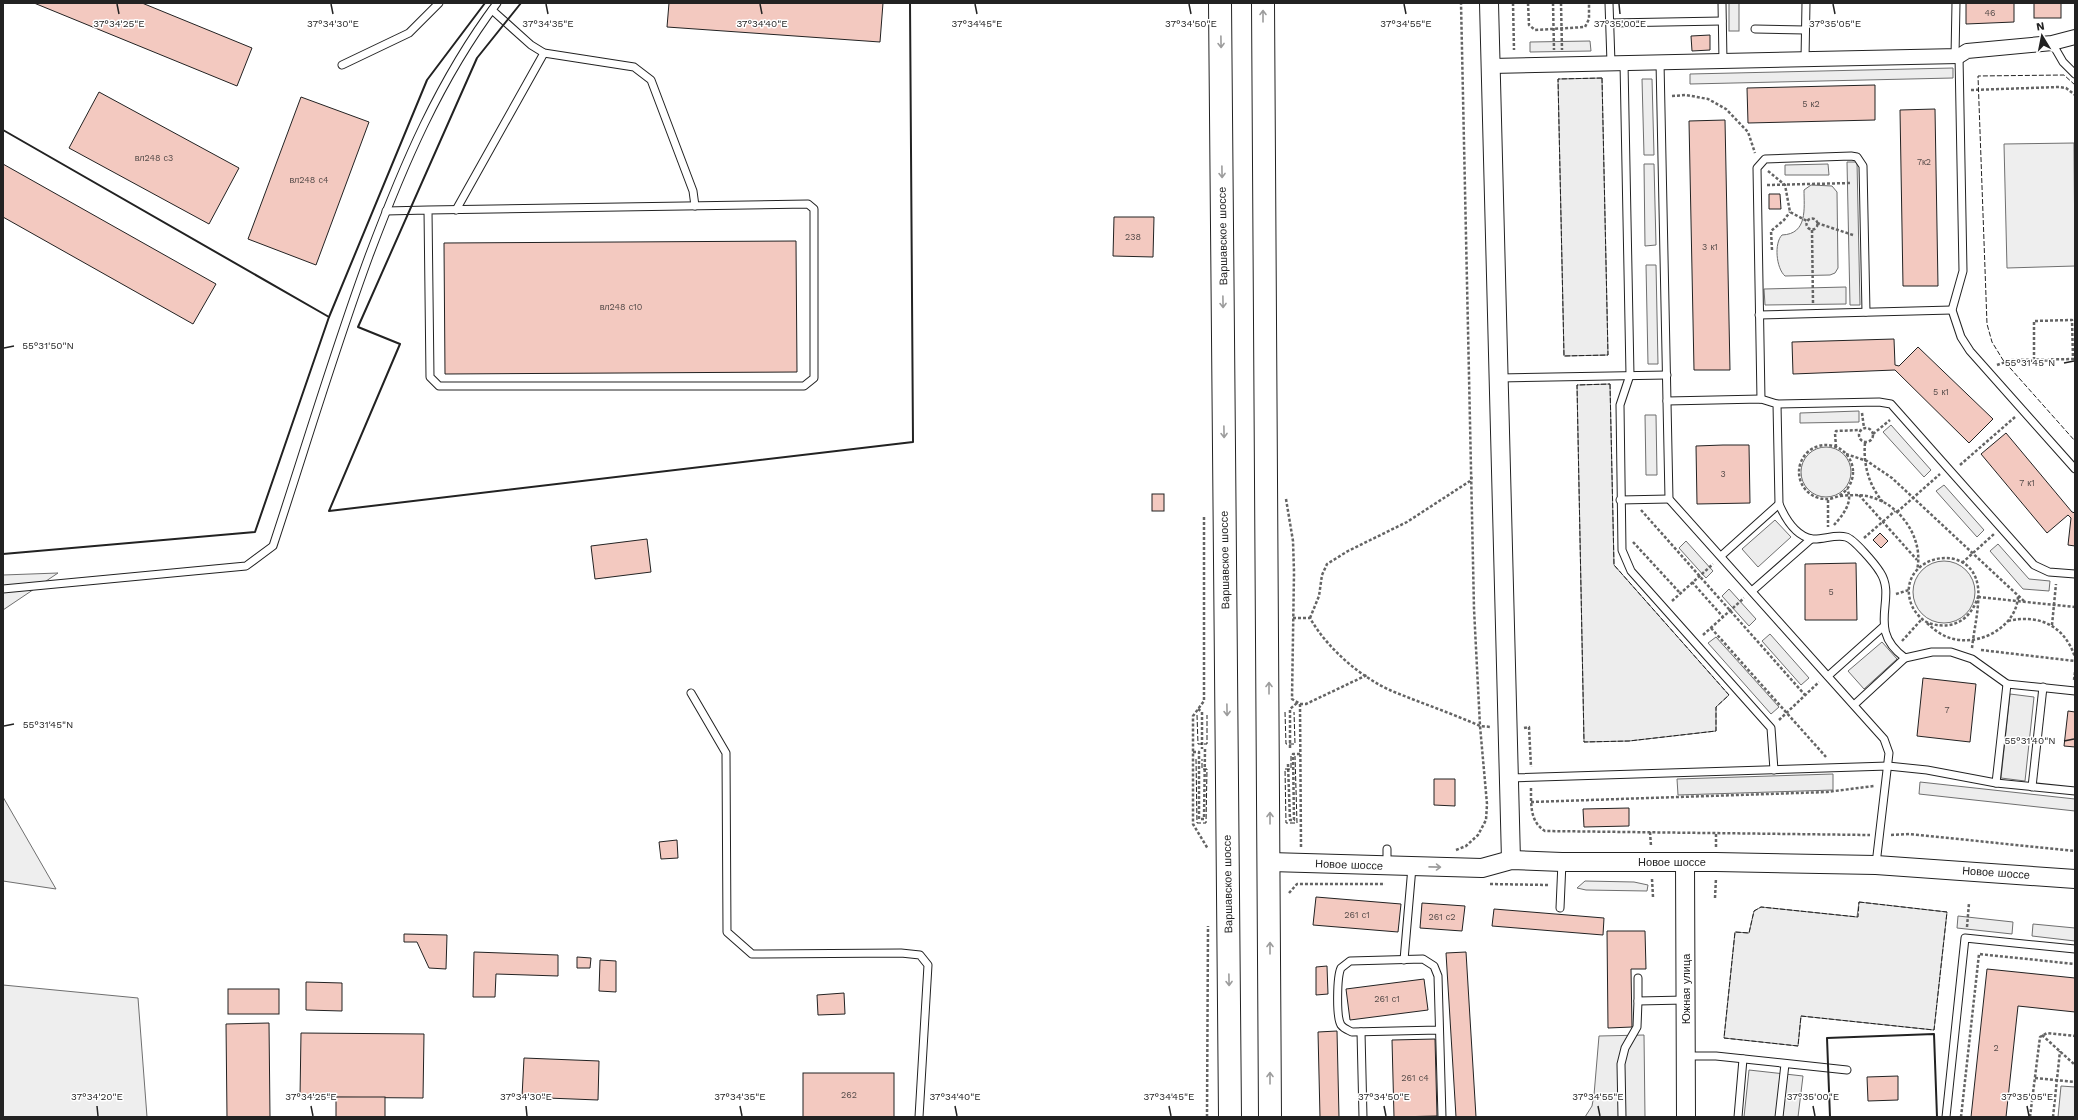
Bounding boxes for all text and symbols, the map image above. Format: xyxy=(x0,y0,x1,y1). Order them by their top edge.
house number: 46 xyxy=(1985,8,1995,18)
one-way arrow xyxy=(1260,10,1267,23)
north arrow xyxy=(2022,16,2062,56)
text: 37°34'25"E xyxy=(93,18,145,29)
text: 37°34'30"E xyxy=(307,18,359,29)
text: 37°34'35"E xyxy=(522,18,574,29)
text: 37°34'40"E xyxy=(736,18,788,29)
text: 37°34'45"E xyxy=(952,18,1002,29)
text: 37°34'50"E xyxy=(1165,18,1217,29)
text: 37°34'55"E xyxy=(1380,18,1432,29)
text: 37°35'00"E xyxy=(1594,18,1646,29)
text: 37°35'05"E xyxy=(1809,18,1861,29)
text: N xyxy=(2035,20,2045,34)
one-way arrow xyxy=(1217,35,1225,48)
house number: 5 к2 xyxy=(1802,99,1820,109)
house number: вл248 с3 xyxy=(135,153,173,163)
house number: 7к2 xyxy=(1917,157,1931,167)
one-way arrow xyxy=(1218,165,1226,178)
house number: вл248 с4 xyxy=(290,175,329,185)
street label: Варшавское шоссе xyxy=(1216,187,1230,285)
house number: 238 xyxy=(1125,232,1141,242)
house number: 3 к1 xyxy=(1702,242,1718,252)
one-way arrow xyxy=(1219,295,1227,308)
house number: вл248 с10 xyxy=(600,302,643,312)
text: 55°31'50"N xyxy=(22,340,74,351)
text: 55°31'45"N xyxy=(2005,357,2055,368)
house number: 5 к1 xyxy=(1933,387,1949,397)
one-way arrow xyxy=(1220,425,1228,438)
house number: 3 xyxy=(1720,469,1726,479)
house number: 7 к1 xyxy=(2019,478,2035,488)
street label: Варшавское шоссе xyxy=(1218,511,1232,609)
house number: 5 xyxy=(1828,587,1834,597)
one-way arrow xyxy=(1265,682,1273,695)
one-way arrow xyxy=(1223,703,1231,716)
house number: 7 xyxy=(1944,705,1950,715)
text: 55°31'45"N xyxy=(23,719,73,730)
text: 55°31'40"N xyxy=(2004,735,2056,746)
one-way arrow xyxy=(1266,812,1274,825)
street label: Варшавское шоссе xyxy=(1221,835,1235,933)
street label: Новое шоссе xyxy=(1638,856,1706,869)
street label: Новое шоссе xyxy=(1315,857,1383,873)
one-way arrow xyxy=(1428,863,1441,871)
street label: Новое шоссе xyxy=(1962,864,2030,882)
house number: 261 с1 xyxy=(1344,910,1370,920)
house number: 261 с2 xyxy=(1428,912,1456,922)
one-way arrow xyxy=(1266,942,1274,955)
street label: Южная улица xyxy=(1680,953,1693,1024)
one-way arrow xyxy=(1225,973,1233,986)
house number: 261 с1 xyxy=(1374,994,1400,1004)
house number: 2 xyxy=(1993,1043,1999,1053)
one-way arrow xyxy=(1266,1072,1274,1085)
house number: 261 с4 xyxy=(1401,1073,1429,1083)
house number: 262 xyxy=(841,1090,857,1100)
text: 37°34'20"E xyxy=(71,1091,123,1102)
text: 37°34'25"E xyxy=(285,1091,337,1102)
text: 37°34'30"E xyxy=(500,1091,552,1102)
text: 37°34'35"E xyxy=(714,1091,766,1102)
text: 37°34'40"E xyxy=(929,1091,981,1102)
text: 37°34'45"E xyxy=(1144,1091,1194,1102)
text: 37°34'50"E xyxy=(1358,1091,1410,1102)
text: 37°34'55"E xyxy=(1572,1091,1624,1102)
text: 37°35'00"E xyxy=(1787,1091,1839,1102)
text: 37°35'05"E xyxy=(2001,1091,2053,1102)

